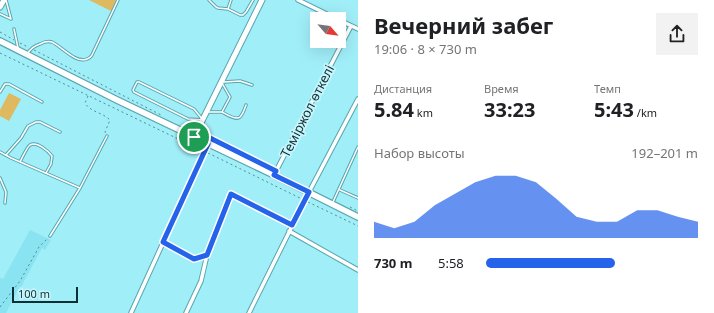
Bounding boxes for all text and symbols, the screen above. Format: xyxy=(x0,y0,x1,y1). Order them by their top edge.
text: Вечерний забег xyxy=(374,10,553,40)
north arrow xyxy=(310,12,346,48)
map controls xyxy=(310,12,346,48)
button: share xyxy=(656,13,698,55)
text: 19:06 · 8 × 730 m xyxy=(374,40,477,58)
street label: Теміржол өткелі xyxy=(276,62,338,160)
text: Дистанция xyxy=(374,81,432,96)
text: Время xyxy=(484,81,519,96)
text: Темп xyxy=(594,81,621,96)
text: 5.84 xyxy=(374,96,414,123)
text: 33:23 xyxy=(484,96,535,123)
text: 5:43 xyxy=(594,96,634,123)
text: km xyxy=(414,105,433,120)
text: /km xyxy=(634,105,657,120)
pin xyxy=(177,120,211,154)
icon: arrive xyxy=(183,126,205,148)
text: Набор высоты xyxy=(374,144,465,162)
text: 192–201 m xyxy=(631,144,698,162)
text: 730 m xyxy=(374,254,412,272)
text: 5:58 xyxy=(438,254,464,272)
scale bar xyxy=(12,285,78,304)
text: 100 m xyxy=(18,286,50,301)

